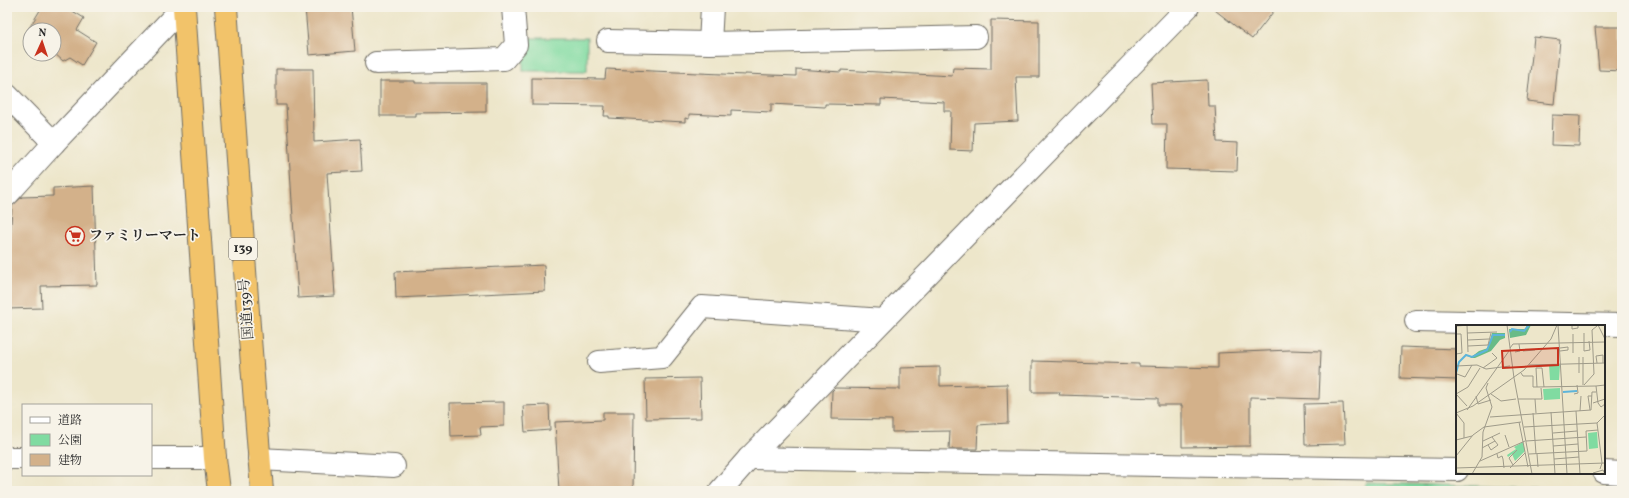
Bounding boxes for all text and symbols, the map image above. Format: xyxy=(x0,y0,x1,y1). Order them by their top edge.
north arrow xyxy=(22,22,62,62)
text: N xyxy=(38,26,47,41)
supermarket icon: ファミリーマート xyxy=(64,225,86,247)
place label: ファミリーマート xyxy=(89,227,201,246)
road number: 139 xyxy=(229,238,257,260)
street label: 国道139号 xyxy=(235,278,259,340)
inset map xyxy=(1456,325,1605,474)
legend xyxy=(22,404,152,476)
text: 道路 xyxy=(58,413,82,429)
text: 公園 xyxy=(58,433,82,449)
text: 建物 xyxy=(58,453,82,469)

